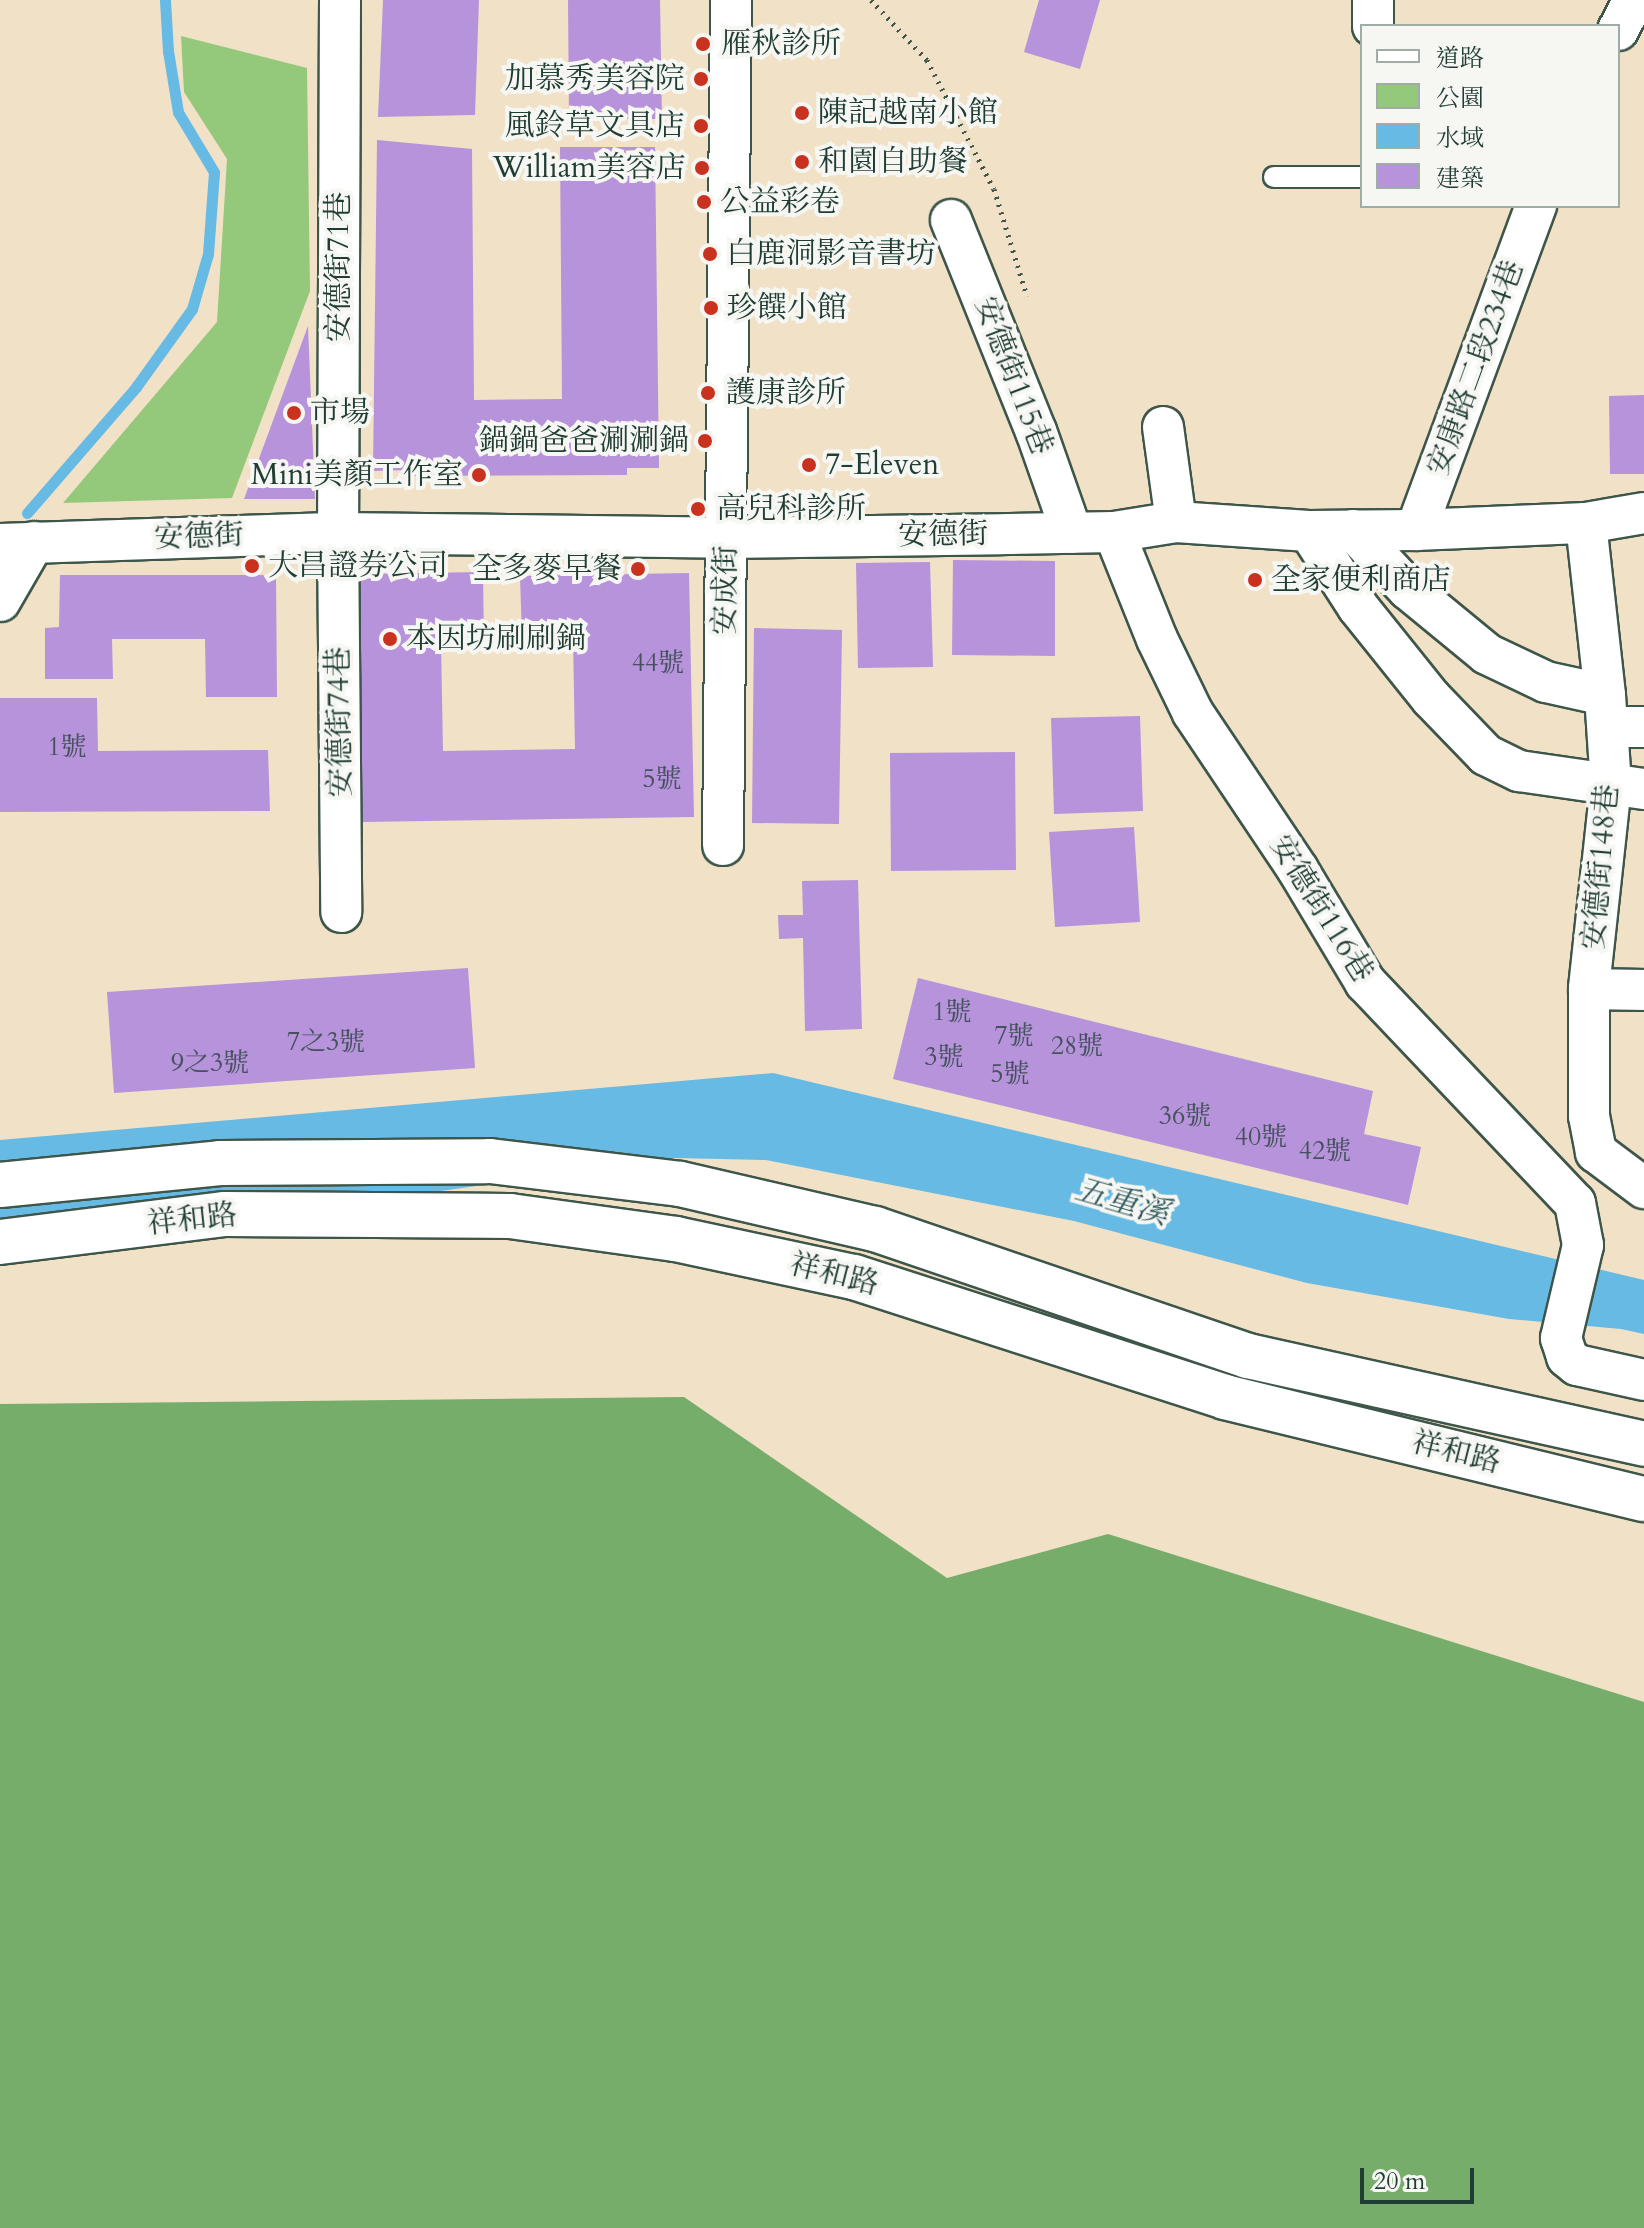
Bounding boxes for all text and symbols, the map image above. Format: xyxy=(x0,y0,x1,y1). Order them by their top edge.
legend xyxy=(1360,24,1620,208)
place label: 雁秋診所 xyxy=(721,26,841,62)
marker: 雁秋診所 xyxy=(692,33,714,55)
text: 道路 xyxy=(1436,42,1484,75)
place label: 加慕秀美容院 xyxy=(505,61,685,97)
marker: 加慕秀美容院 xyxy=(692,70,710,88)
text: 公園 xyxy=(1436,82,1484,115)
place label: 陳記越南小館 xyxy=(818,95,998,131)
marker: 陳記越南小館 xyxy=(793,104,811,122)
place label: 風鈴草文具店 xyxy=(505,108,685,144)
marker: 風鈴草文具店 xyxy=(692,117,710,135)
text: 水域 xyxy=(1436,122,1484,155)
place label: 和園自助餐 xyxy=(818,144,968,180)
place label: William美容店 xyxy=(492,150,686,186)
marker: 和園自助餐 xyxy=(793,153,811,171)
marker: William美容店 xyxy=(693,159,711,177)
text: 建築 xyxy=(1436,162,1484,195)
place label: 公益彩卷 xyxy=(720,184,840,220)
street label: 安德街71巷 xyxy=(321,192,357,342)
marker: 公益彩卷 xyxy=(695,193,713,211)
place label: 白鹿洞影音書坊 xyxy=(726,236,936,272)
marker: 白鹿洞影音書坊 xyxy=(701,245,719,263)
street label: 安康路二段234巷 xyxy=(1420,256,1532,480)
place label: 珍饌小館 xyxy=(727,290,847,326)
street label: 安德街115巷 xyxy=(966,292,1060,460)
marker: 珍饌小館 xyxy=(702,299,720,317)
place label: 護康診所 xyxy=(726,375,846,411)
marker: 護康診所 xyxy=(697,382,719,404)
place label: 市場 xyxy=(310,395,370,431)
marker: 市場 xyxy=(285,404,303,422)
place label: 鍋鍋爸爸涮涮鍋 xyxy=(479,423,689,459)
marker: 鍋鍋爸爸涮涮鍋 xyxy=(696,432,714,450)
place label: 7-Eleven xyxy=(825,447,939,483)
marker: 7-Eleven xyxy=(800,456,818,474)
place label: Mini美顏工作室 xyxy=(251,457,463,493)
marker: Mini美顏工作室 xyxy=(470,466,488,484)
place label: 高兒科診所 xyxy=(716,491,866,527)
marker: 高兒科診所 xyxy=(687,498,709,520)
street label: 安德街 xyxy=(898,516,988,554)
street label: 安德街 xyxy=(153,517,245,557)
street label: 安成街 xyxy=(707,545,745,635)
place label: 大昌證券公司 xyxy=(268,548,448,584)
place label: 全多麥早餐 xyxy=(472,551,622,587)
marker: 大昌證券公司 xyxy=(243,557,261,575)
marker: 全多麥早餐 xyxy=(629,560,647,578)
place label: 全家便利商店 xyxy=(1271,562,1451,598)
marker: 全家便利商店 xyxy=(1246,571,1264,589)
place label: 本因坊刷刷鍋 xyxy=(406,621,586,657)
marker: 本因坊刷刷鍋 xyxy=(381,630,399,648)
street label: 安德街74巷 xyxy=(321,646,359,798)
house number: 44號 xyxy=(632,647,684,679)
house number: 1號 xyxy=(47,731,87,763)
house number: 5號 xyxy=(642,763,682,795)
street label: 安德街148巷 xyxy=(1576,783,1626,951)
street label: 安德街116巷 xyxy=(1262,829,1380,989)
house number: 1號 xyxy=(932,996,972,1028)
house number: 7號 xyxy=(994,1020,1034,1052)
house number: 7之3號 xyxy=(287,1026,365,1058)
house number: 28號 xyxy=(1051,1030,1103,1062)
house number: 3號 xyxy=(924,1041,964,1073)
house number: 9之3號 xyxy=(171,1047,249,1079)
house number: 5號 xyxy=(990,1058,1030,1090)
house number: 36號 xyxy=(1159,1100,1211,1132)
house number: 40號 xyxy=(1235,1121,1287,1153)
house number: 42號 xyxy=(1299,1135,1351,1167)
water label: 五重溪 xyxy=(1071,1170,1173,1234)
street label: 祥和路 xyxy=(145,1197,239,1243)
street label: 祥和路 xyxy=(786,1247,882,1303)
street label: 祥和路 xyxy=(1408,1425,1504,1481)
scale bar xyxy=(1364,2152,1478,2202)
text: 20 m xyxy=(1374,2165,1425,2198)

